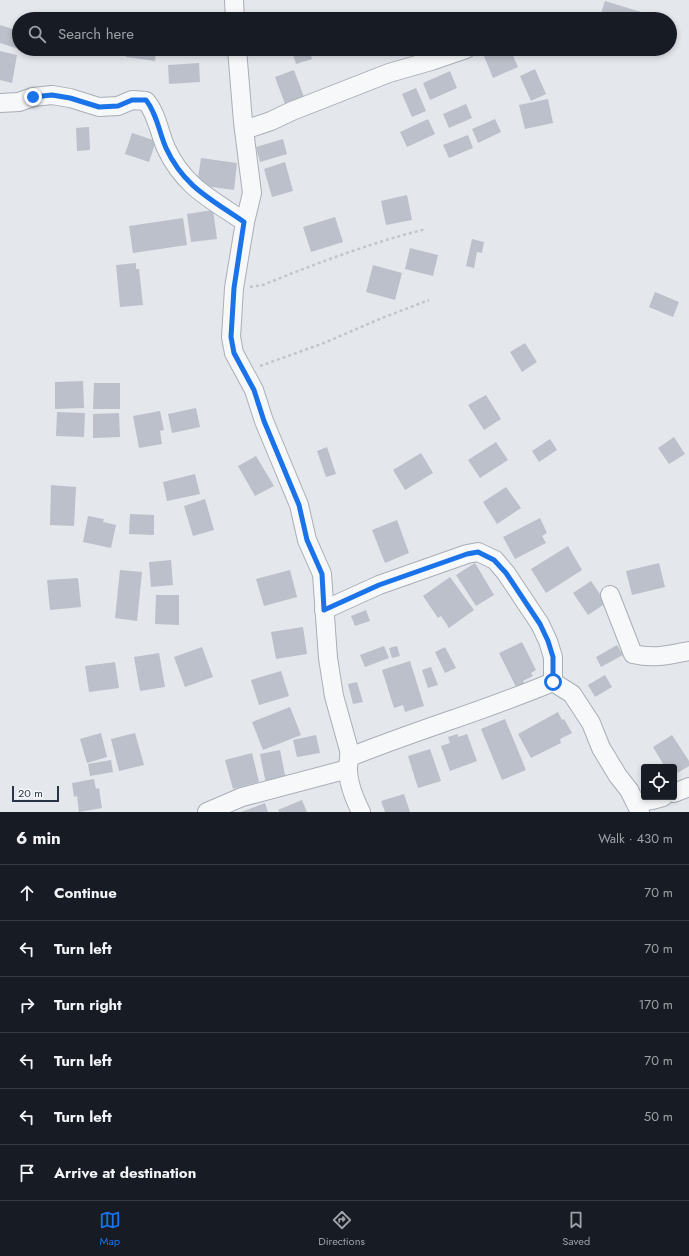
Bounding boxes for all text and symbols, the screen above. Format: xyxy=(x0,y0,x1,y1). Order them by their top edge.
search box xyxy=(12,12,677,56)
icon: search xyxy=(26,23,48,45)
text: Search here xyxy=(58,23,134,45)
route end xyxy=(24,88,42,106)
route start xyxy=(544,673,562,691)
map controls xyxy=(641,764,677,800)
button: locate xyxy=(641,764,677,800)
scale bar xyxy=(12,784,59,803)
text: 20 m xyxy=(18,785,43,801)
text: 6 min xyxy=(16,826,61,850)
text: Walk · 430 m xyxy=(598,829,673,848)
icon: ahead xyxy=(16,882,38,904)
text: Continue xyxy=(54,882,117,904)
text: 70 m xyxy=(644,883,673,902)
icon: left xyxy=(16,938,38,960)
text: Turn left xyxy=(54,938,112,960)
text: 70 m xyxy=(644,939,673,958)
icon: right xyxy=(16,994,38,1016)
text: Turn right xyxy=(54,994,122,1016)
text: 170 m xyxy=(638,995,673,1014)
icon: left xyxy=(16,1050,38,1072)
text: Turn left xyxy=(54,1050,112,1072)
text: 70 m xyxy=(644,1051,673,1070)
icon: left xyxy=(16,1106,38,1128)
text: Turn left xyxy=(54,1106,112,1128)
text: 50 m xyxy=(644,1107,673,1126)
icon: arrive xyxy=(16,1162,38,1184)
text: Arrive at destination xyxy=(54,1162,196,1184)
tab: Map xyxy=(99,1209,121,1249)
tab: Directions xyxy=(318,1209,365,1249)
tab: Saved xyxy=(562,1209,590,1249)

